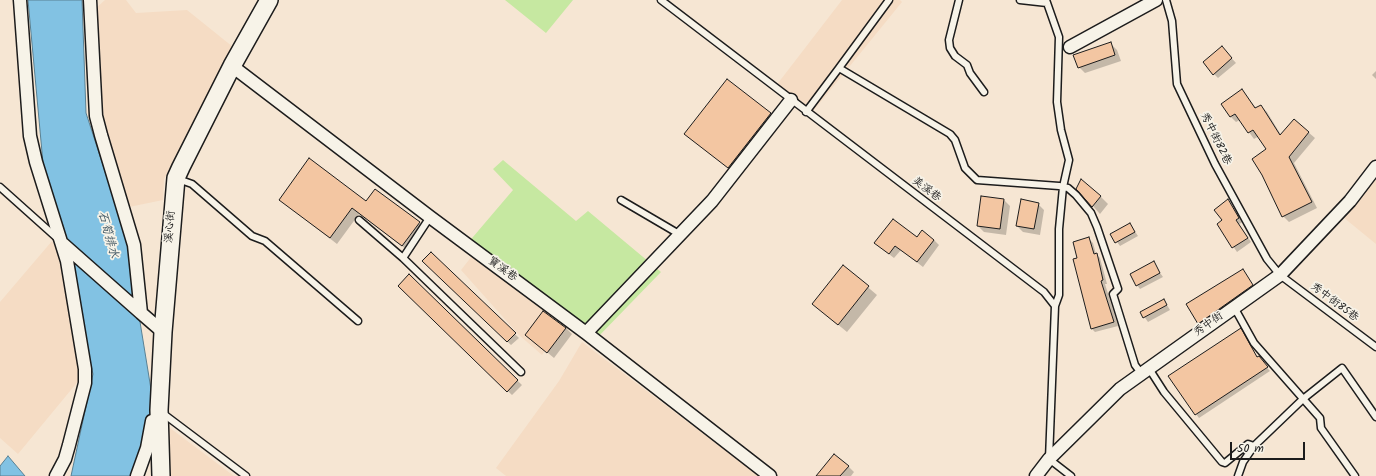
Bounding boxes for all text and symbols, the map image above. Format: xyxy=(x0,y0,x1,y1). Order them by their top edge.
street label: 秀中街82巷 xyxy=(1197,110,1233,168)
street label: 美溪巷 xyxy=(909,175,943,205)
water label: 石筍排水 xyxy=(94,210,120,260)
street label: 溪心街 xyxy=(163,210,179,244)
street label: 寶溪巷 xyxy=(485,255,519,285)
street label: 秀中街85巷 xyxy=(1307,281,1361,325)
street label: 秀中街 xyxy=(1192,310,1226,340)
scale bar xyxy=(1232,434,1307,460)
text: 50 m xyxy=(1237,439,1264,458)

